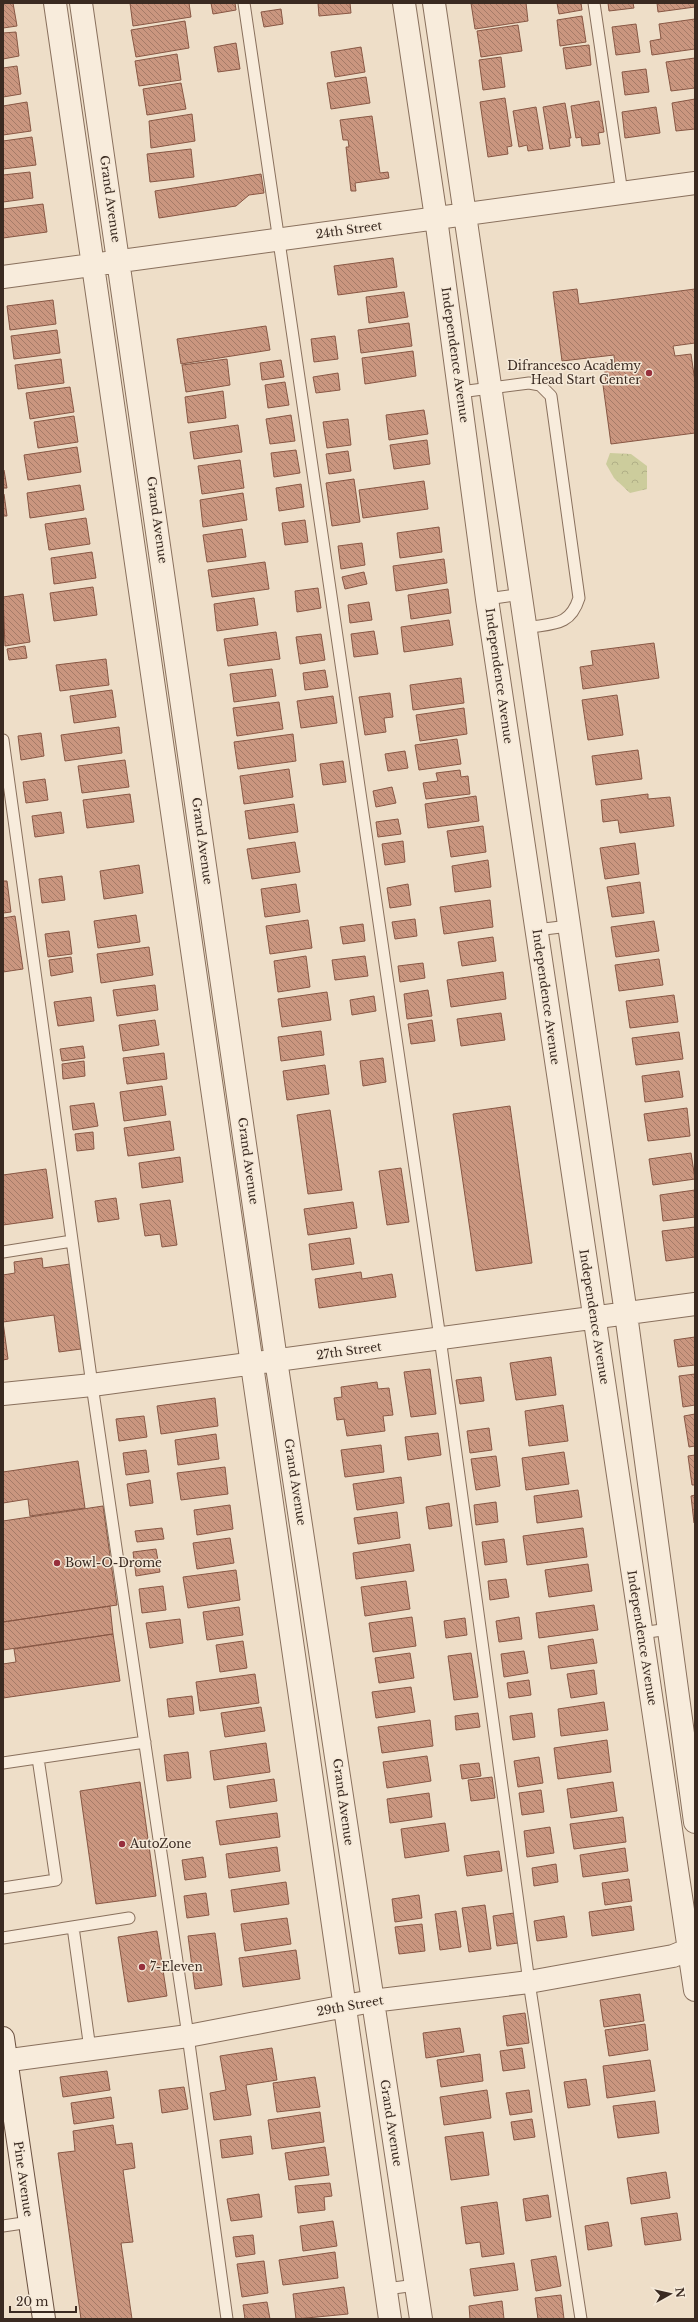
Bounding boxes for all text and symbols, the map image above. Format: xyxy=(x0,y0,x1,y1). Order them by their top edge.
street label: Grand Avenue xyxy=(97,154,124,244)
street label: 24th Street xyxy=(315,217,383,242)
street label: Independence Avenue xyxy=(439,286,472,424)
place label: Difrancesco Academy Head Start Center xyxy=(507,358,641,387)
marker: Difrancesco Academy Head Start Center xyxy=(644,368,654,378)
street label: Grand Avenue xyxy=(144,475,171,565)
street label: Independence Avenue xyxy=(483,607,516,745)
street label: Grand Avenue xyxy=(189,796,216,886)
street label: Independence Avenue xyxy=(530,928,563,1066)
street label: Grand Avenue xyxy=(235,1116,262,1206)
street label: Independence Avenue xyxy=(576,1248,613,1386)
street label: 27th Street xyxy=(315,1338,383,1363)
street label: Grand Avenue xyxy=(281,1437,310,1527)
place label: Bowl-O-Drome xyxy=(65,1555,162,1570)
marker: Bowl-O-Drome xyxy=(52,1558,62,1568)
street label: Independence Avenue xyxy=(624,1569,661,1707)
street label: Grand Avenue xyxy=(330,1757,357,1847)
place label: AutoZone xyxy=(129,1836,192,1851)
marker: AutoZone xyxy=(117,1839,127,1849)
place label: 7-Eleven xyxy=(150,1959,203,1974)
marker: 7-Eleven xyxy=(137,1962,147,1972)
street label: 29th Street xyxy=(315,1992,385,2019)
street label: Grand Avenue xyxy=(377,2078,406,2168)
street label: Pine Avenue xyxy=(11,2140,36,2218)
north arrow xyxy=(650,2274,690,2314)
text: N xyxy=(672,2287,688,2299)
scale bar xyxy=(10,2288,76,2314)
text: 20 m xyxy=(16,2294,48,2309)

